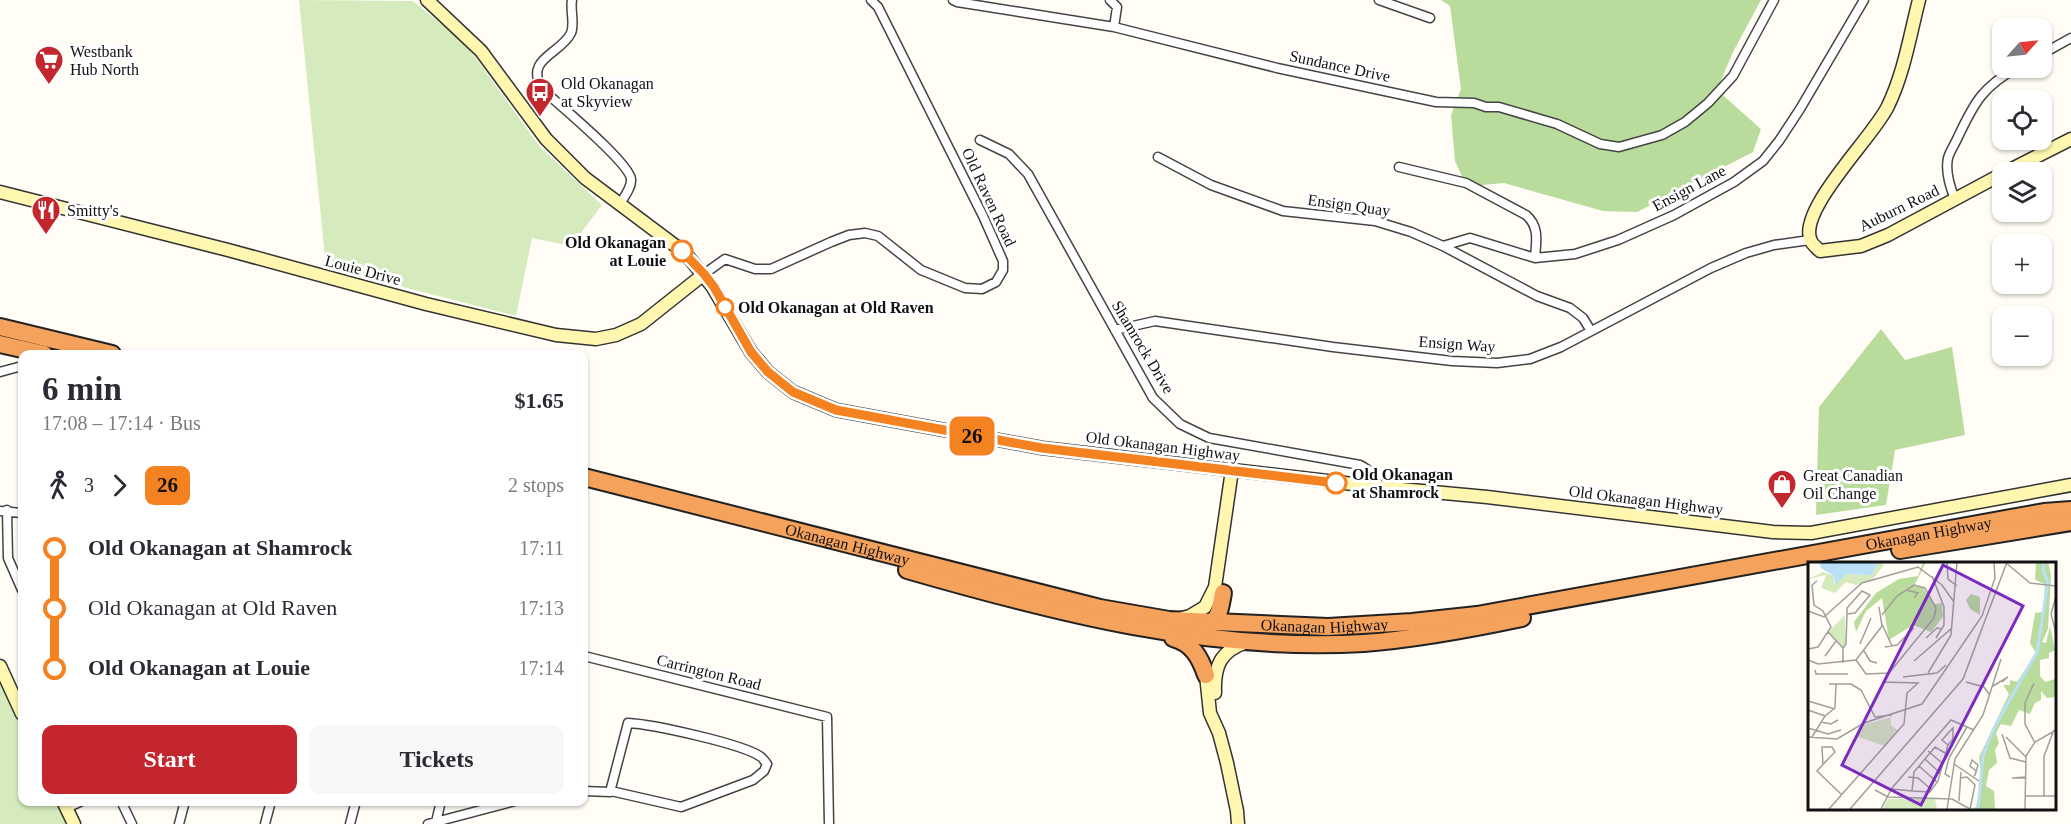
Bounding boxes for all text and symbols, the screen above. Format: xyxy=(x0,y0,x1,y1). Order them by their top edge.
north arrow xyxy=(1992,18,2052,78)
map controls xyxy=(1992,18,2052,366)
place label: Westbank Hub North xyxy=(70,43,139,78)
supermarket icon: Westbank Hub North xyxy=(33,44,65,86)
street label: Sundance Drive xyxy=(1288,47,1392,85)
place label: Old Okanagan at Skyview xyxy=(561,75,654,111)
bus stop icon: Old Okanagan at Skyview xyxy=(524,76,556,118)
button: locate xyxy=(1992,90,2052,150)
street label: Old Raven Road xyxy=(959,145,1019,249)
street label: Ensign Lane xyxy=(1650,162,1729,215)
button: layers xyxy=(1992,162,2052,222)
street label: Auburn Road xyxy=(1856,181,1942,235)
street label: Ensign Quay xyxy=(1307,191,1391,220)
restaurant icon: Smitty's xyxy=(30,194,62,236)
place label: Smitty's xyxy=(67,202,119,220)
place label: Old Okanagan at Louie xyxy=(565,234,666,269)
button: + xyxy=(1992,234,2052,294)
marker: Old Okanagan at Louie xyxy=(671,240,693,262)
street label: Louie Drive xyxy=(323,252,403,288)
street label: Shamrock Drive xyxy=(1109,297,1177,397)
marker: Old Okanagan at Old Raven xyxy=(716,298,734,316)
place label: Old Okanagan at Old Raven xyxy=(738,299,934,317)
button: − xyxy=(1992,306,2052,366)
street label: Ensign Way xyxy=(1418,333,1496,356)
text: 6 min xyxy=(42,371,122,407)
text: $1.65 xyxy=(515,388,564,413)
text: 17:08 – 17:14 · Bus xyxy=(42,412,201,434)
line badge: 26 xyxy=(945,416,999,456)
text: 26 xyxy=(962,424,983,448)
street label: Old Okanagan Highway xyxy=(1085,428,1241,465)
place label: Old Okanagan at Shamrock xyxy=(1352,466,1453,501)
place label: Great Canadian Oil Change xyxy=(1803,467,1903,503)
shop icon: Great Canadian Oil Change xyxy=(1766,468,1798,510)
icon: walk xyxy=(42,469,75,502)
icon: forward xyxy=(103,469,136,502)
marker: Old Okanagan at Shamrock xyxy=(1325,472,1347,494)
text: 26 xyxy=(157,473,178,497)
text: 3 xyxy=(84,474,94,496)
text: 2 stops xyxy=(508,474,564,496)
street label: Old Okanagan Highway xyxy=(1568,482,1724,519)
street label: Okanagan Highway xyxy=(1864,513,1993,553)
street label: Okanagan Highway xyxy=(784,520,912,569)
text: Old Okanagan at Shamrock xyxy=(88,535,352,560)
text: 17:11 xyxy=(519,537,564,559)
inset map xyxy=(1808,562,2056,809)
text: Old Okanagan at Old Raven xyxy=(88,595,337,620)
text: 17:13 xyxy=(518,597,564,619)
street label: Okanagan Highway xyxy=(1260,615,1389,636)
street label: Carrington Road xyxy=(655,651,763,694)
text: Old Okanagan at Louie xyxy=(88,655,310,680)
text: 17:14 xyxy=(518,657,564,679)
button: Start xyxy=(42,725,297,794)
button: Tickets xyxy=(309,725,564,794)

